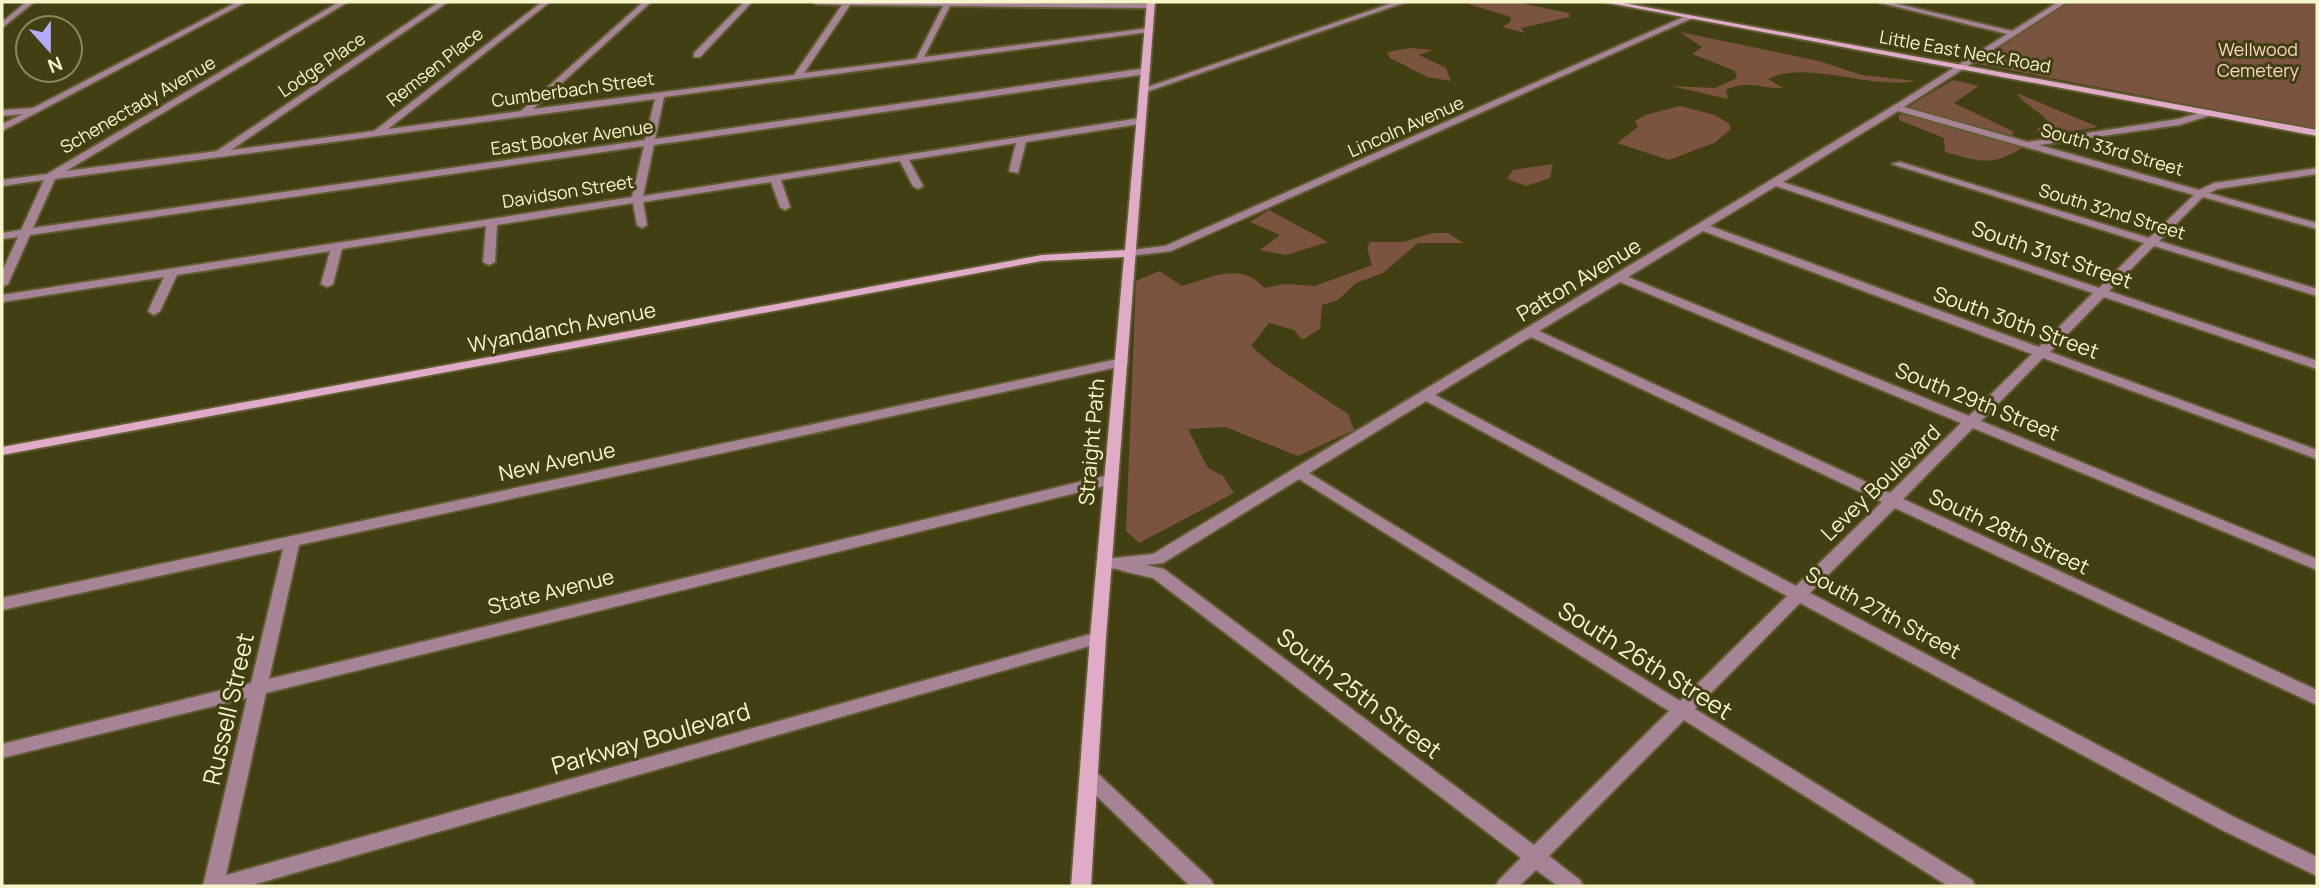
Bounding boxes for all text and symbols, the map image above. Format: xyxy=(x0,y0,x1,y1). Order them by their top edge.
north arrow xyxy=(14,14,84,84)
street label: Remsen Place xyxy=(381,21,488,111)
street label: Little East Neck Road xyxy=(1878,24,2053,78)
street label: Lodge Place xyxy=(273,26,370,102)
park label: Wellwood Cemetery xyxy=(2217,37,2300,82)
text: N xyxy=(44,50,66,79)
street label: Schenectady Avenue xyxy=(55,50,220,158)
street label: Cumberbach Street xyxy=(490,66,656,112)
street label: Lincoln Avenue xyxy=(1344,90,1467,162)
street label: East Booker Avenue xyxy=(489,114,655,160)
street label: South 33rd Street xyxy=(2038,117,2186,181)
street label: Davidson Street xyxy=(500,169,635,213)
street label: South 32nd Street xyxy=(2036,177,2188,245)
street label: South 31st Street xyxy=(1968,213,2136,295)
street label: Patton Avenue xyxy=(1511,231,1646,327)
street label: South 30th Street xyxy=(1930,279,2103,365)
street label: Wyandanch Avenue xyxy=(465,295,658,359)
street label: South 29th Street xyxy=(1891,355,2064,447)
street label: Straight Path xyxy=(1072,377,1110,507)
street label: Levey Boulevard xyxy=(1814,418,1946,547)
street label: New Avenue xyxy=(496,435,618,487)
street label: South 28th Street xyxy=(1925,482,2094,581)
street label: South 27th Street xyxy=(1801,559,1966,665)
street label: State Avenue xyxy=(485,562,617,620)
street label: South 26th Street xyxy=(1552,593,1739,727)
street label: South 25th Street xyxy=(1271,620,1449,766)
street label: Russell Street xyxy=(194,629,261,788)
street label: Parkway Boulevard xyxy=(547,693,754,782)

